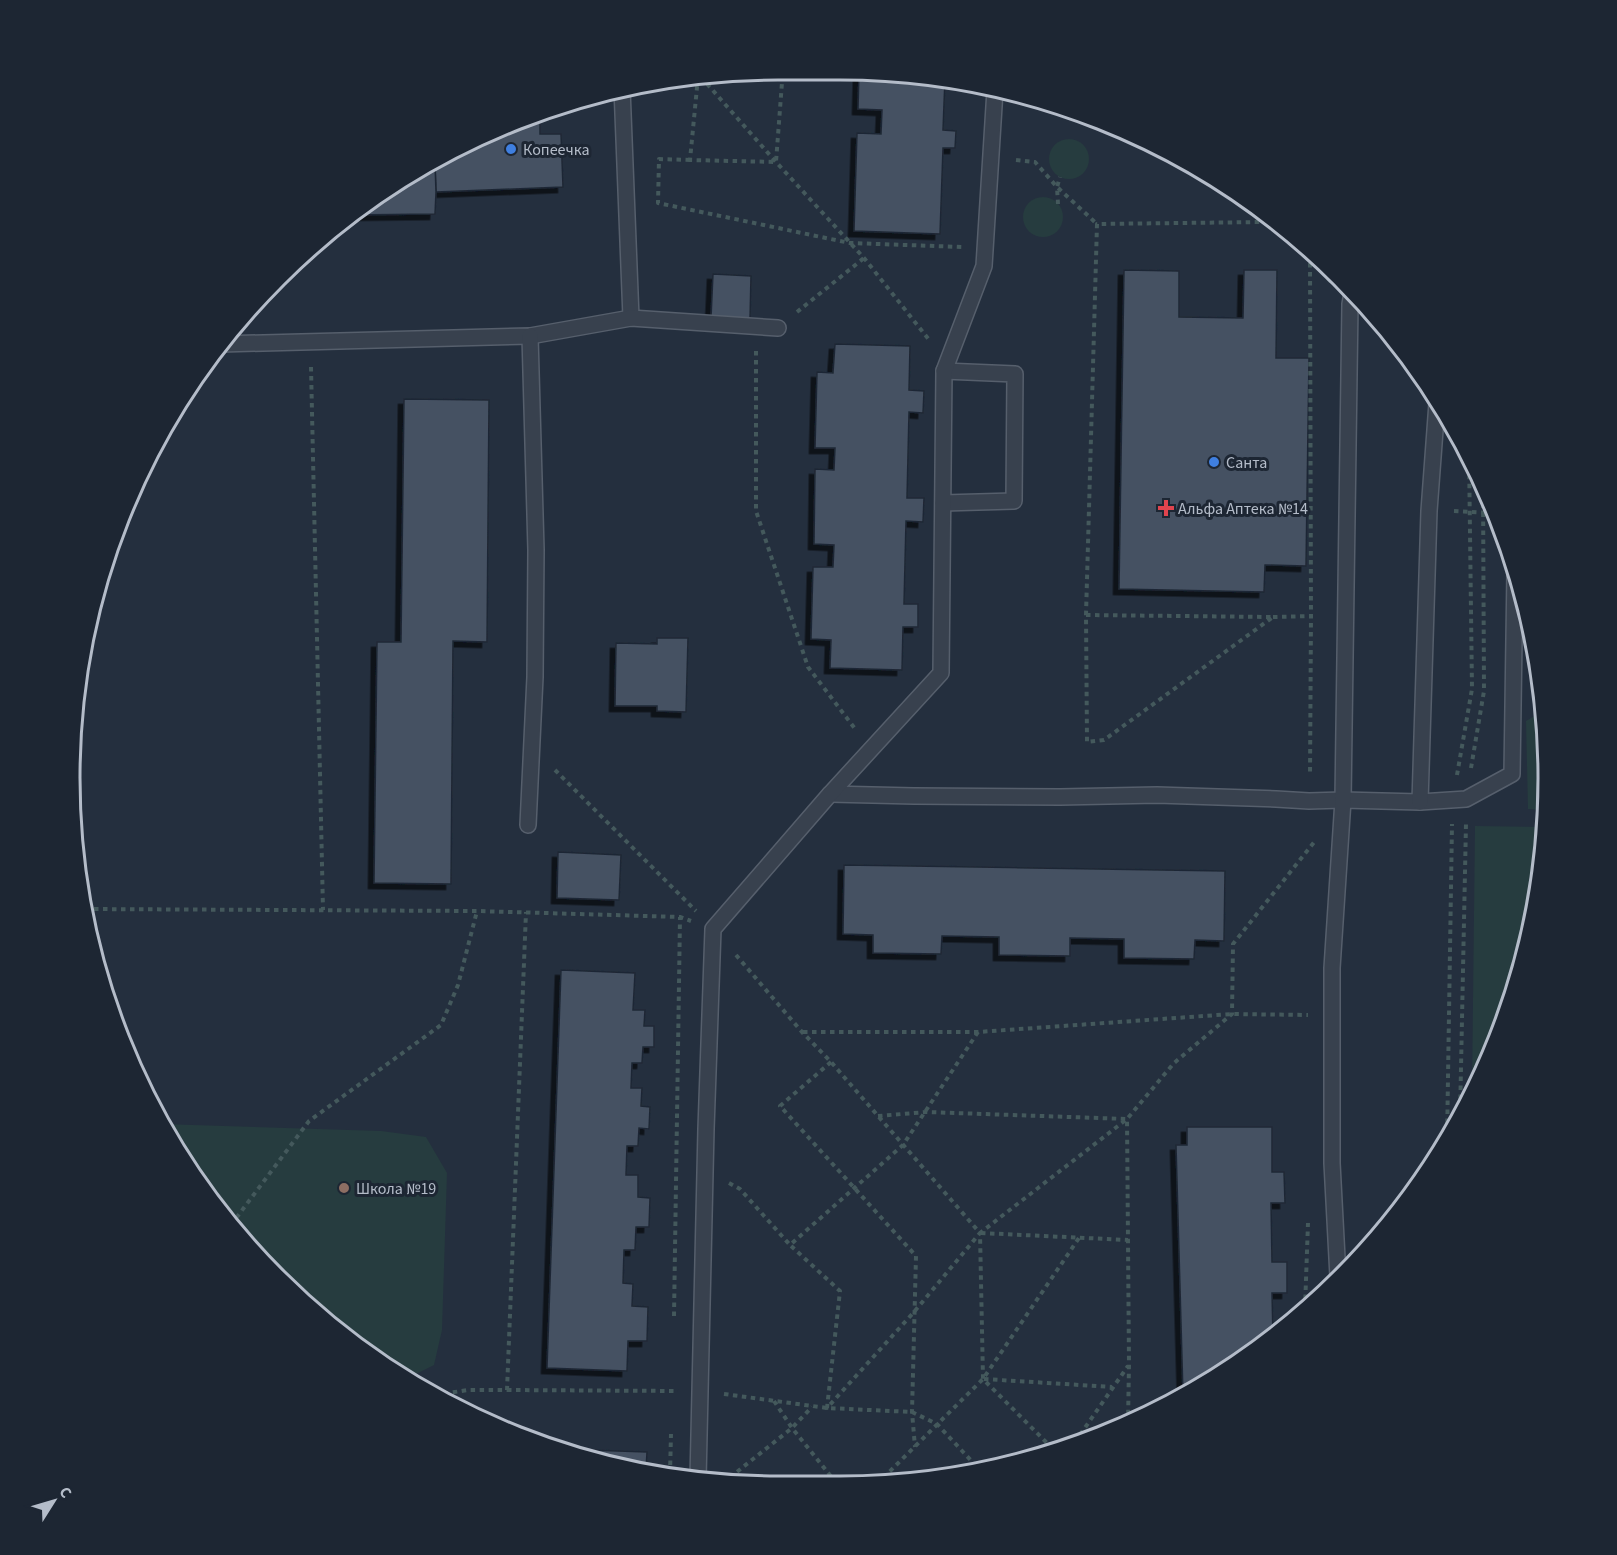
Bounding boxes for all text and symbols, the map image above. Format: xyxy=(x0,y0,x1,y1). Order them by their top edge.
place label: Копеечка xyxy=(523,139,590,161)
marker: Копеечка xyxy=(504,142,518,156)
place label: Санта xyxy=(1226,452,1267,474)
marker: Санта xyxy=(1207,455,1221,469)
place label: Альфа Аптека №14 xyxy=(1178,498,1308,520)
marker: Альфа Аптека №14 xyxy=(1159,501,1173,515)
place label: Школа №19 xyxy=(356,1178,436,1200)
marker: Школа №19 xyxy=(337,1181,351,1195)
north arrow xyxy=(24,1471,84,1531)
text: С xyxy=(54,1482,77,1503)

